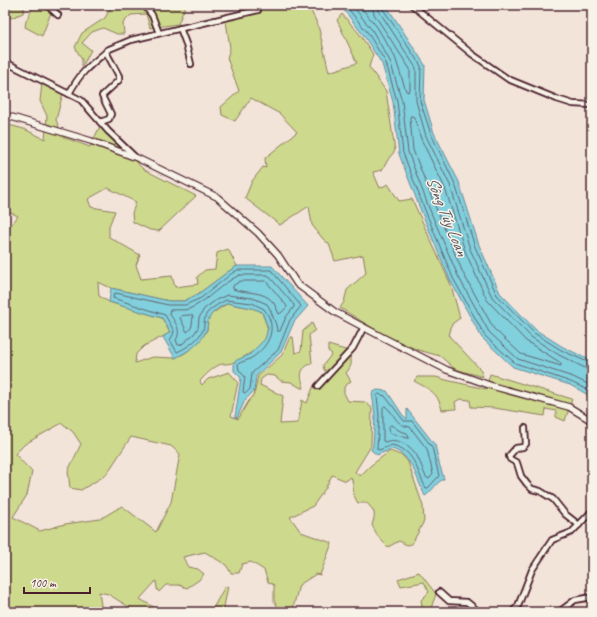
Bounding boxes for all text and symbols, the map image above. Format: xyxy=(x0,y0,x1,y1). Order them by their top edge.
water label: Sông Túy Loan xyxy=(422,173,473,260)
scale bar xyxy=(24,569,90,595)
text: 100 m xyxy=(30,575,57,591)

